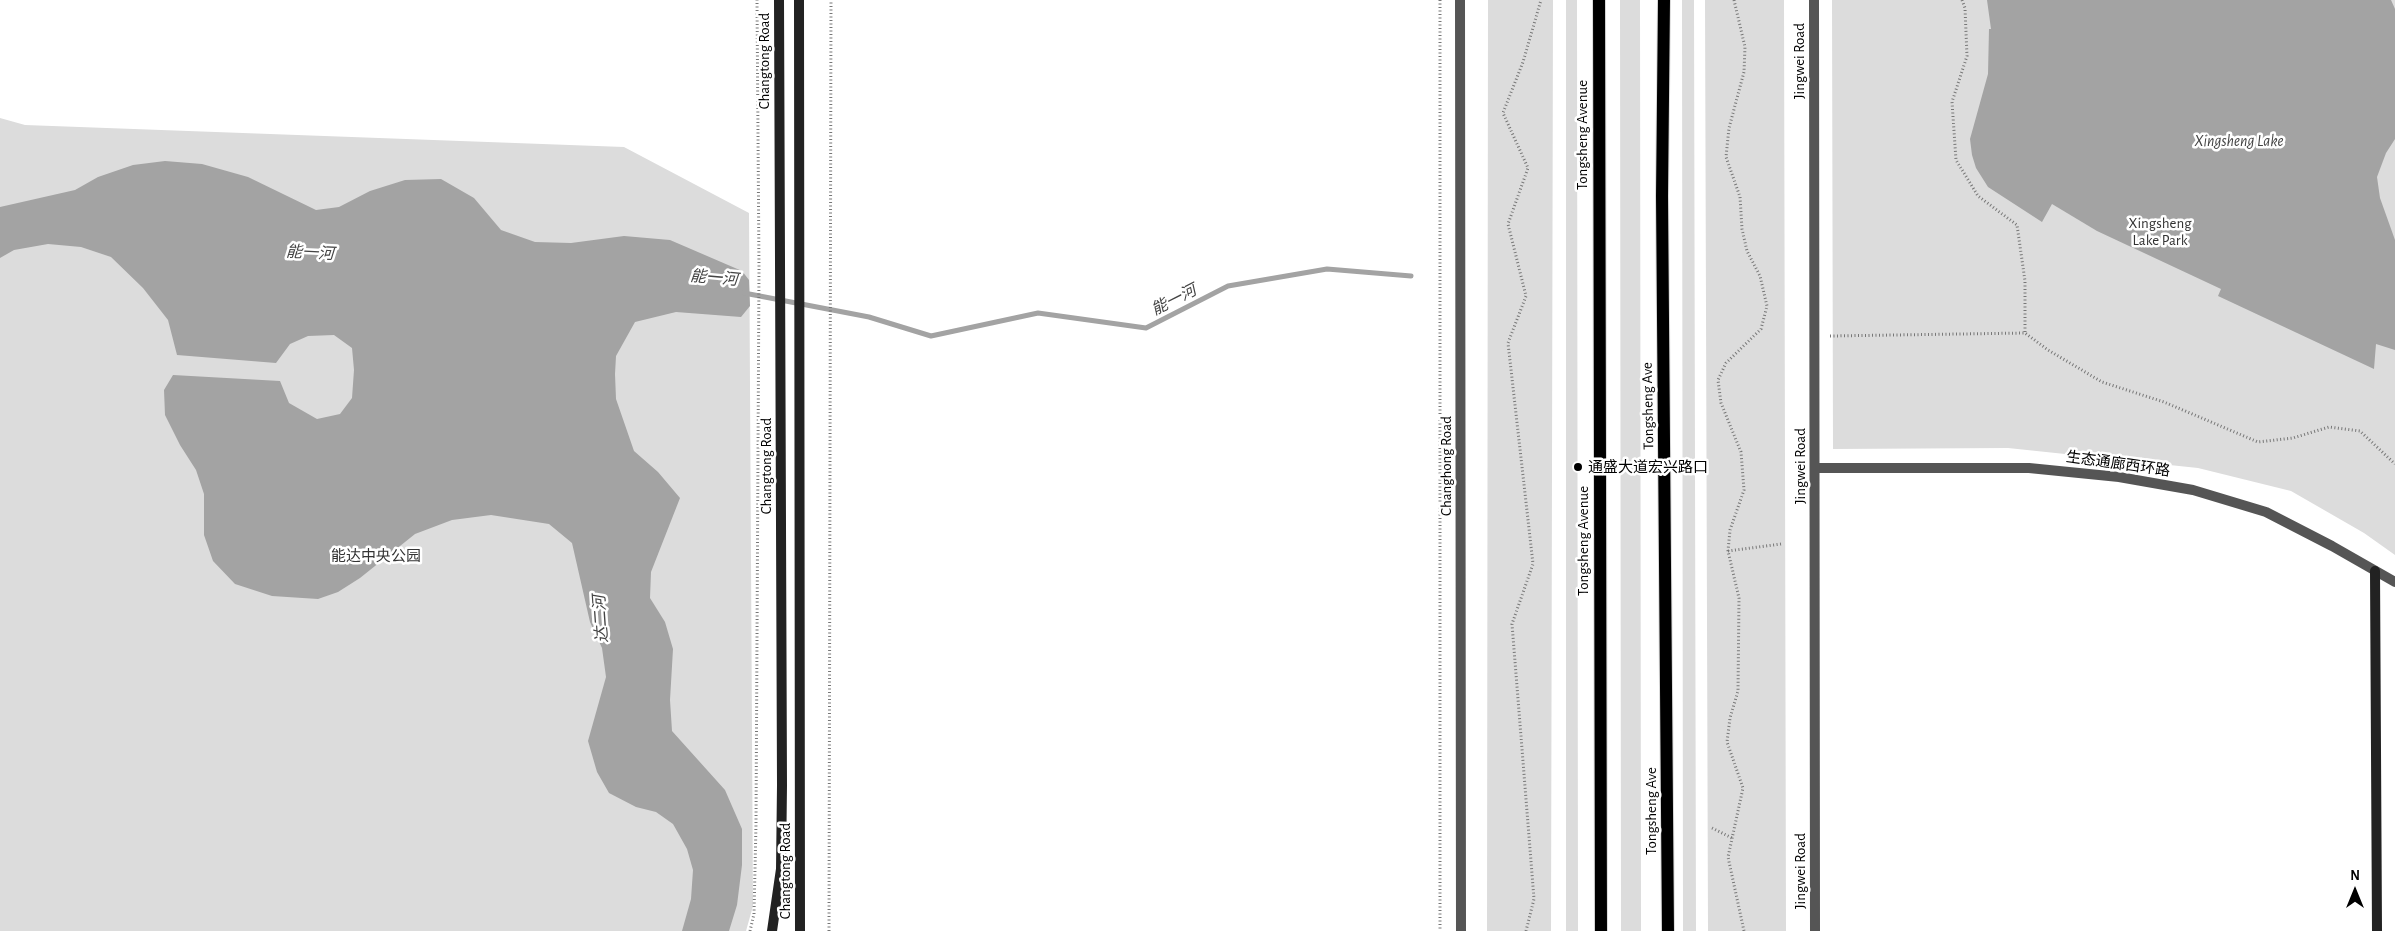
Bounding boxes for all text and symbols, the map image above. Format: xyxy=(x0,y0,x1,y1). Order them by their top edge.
street label: Changtong Road xyxy=(755,13,773,109)
street label: Jingwei Road xyxy=(1790,23,1808,99)
street label: Tongsheng Avenue xyxy=(1573,80,1591,190)
water label: Xingsheng Lake xyxy=(2194,131,2284,151)
park label: Xingsheng Lake Park xyxy=(2129,214,2191,249)
water label: 能一河 xyxy=(286,242,334,264)
water label: 能一河 xyxy=(689,266,739,290)
water label: 能一河 xyxy=(1148,281,1200,319)
street label: Tongsheng Ave xyxy=(1638,362,1658,450)
street label: Changhong Road xyxy=(1437,416,1455,516)
street label: Changtong Road xyxy=(757,418,775,514)
street label: Jingwei Road xyxy=(1791,428,1809,504)
street label: 生态通廊西环路 xyxy=(2065,448,2171,480)
place label: 通盛大道宏兴路口 xyxy=(1588,458,1708,476)
marker: 通盛大道宏兴路口 xyxy=(1572,461,1584,473)
street label: Tongsheng Avenue xyxy=(1574,486,1592,596)
park label: 能达中央公园 xyxy=(331,547,421,565)
water label: 达二河 xyxy=(590,594,612,644)
street label: Tongsheng Ave xyxy=(1642,767,1660,855)
street label: Changtong Road xyxy=(776,823,794,919)
street label: Jingwei Road xyxy=(1791,833,1809,909)
north arrow xyxy=(2330,866,2380,916)
text: N xyxy=(2350,869,2360,883)

